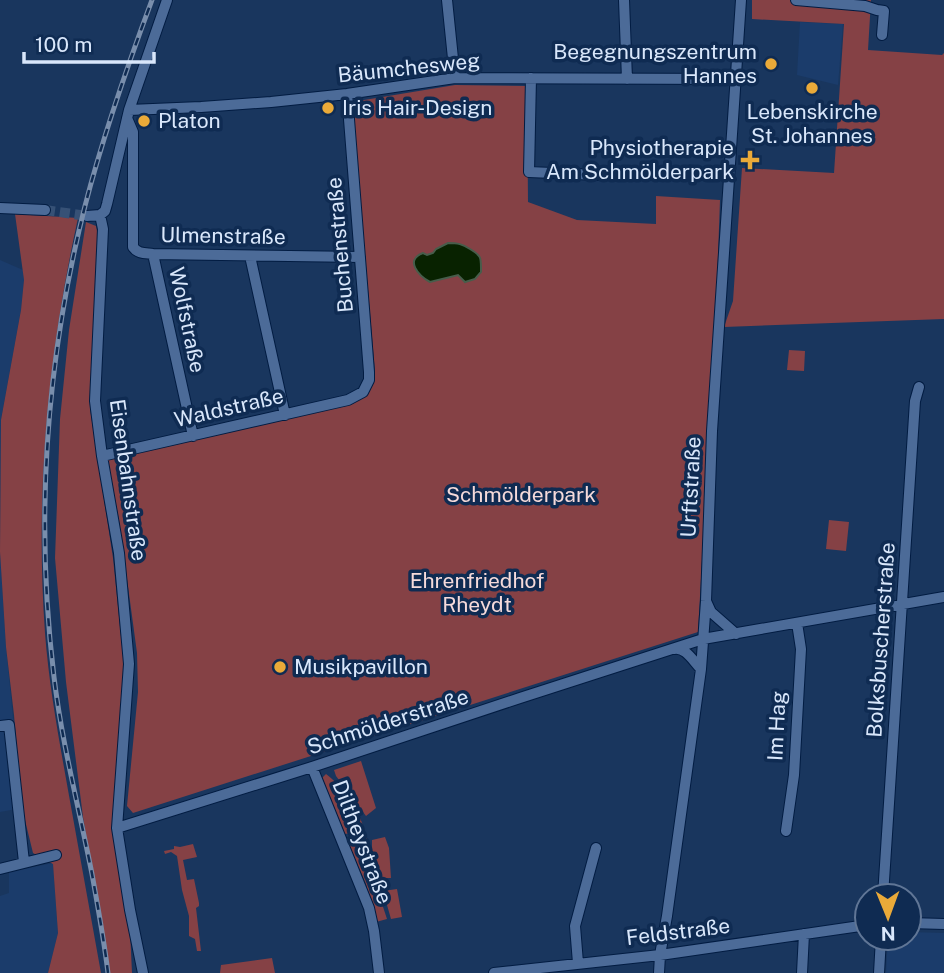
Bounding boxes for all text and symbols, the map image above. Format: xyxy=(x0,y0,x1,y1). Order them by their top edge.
scale bar xyxy=(24,21,154,65)
text: 100 m xyxy=(35,32,92,57)
place label: Begegnungszentrum Hannes xyxy=(553,39,757,88)
street label: Bäumchesweg xyxy=(337,48,481,87)
marker: Begegnungszentrum Hannes xyxy=(763,56,779,72)
marker: Lebenskirche St. Johannes xyxy=(804,80,820,96)
place label: Iris Hair-Design xyxy=(342,95,492,120)
place label: Lebenskirche St. Johannes xyxy=(746,99,878,148)
marker: Iris Hair-Design xyxy=(320,100,336,116)
place label: Platon xyxy=(158,108,221,133)
marker: Platon xyxy=(136,113,152,129)
place label: Physiotherapie Am Schmölderpark xyxy=(546,135,734,184)
marker: Physiotherapie Am Schmölderpark xyxy=(740,150,760,170)
street label: Buchenstraße xyxy=(321,176,358,314)
street label: Ulmenstraße xyxy=(160,222,286,249)
street label: Wolfstraße xyxy=(164,265,211,375)
street label: Waldstraße xyxy=(172,383,286,432)
street label: Eisenbahnstraße xyxy=(105,397,152,562)
street label: Urftstraße xyxy=(675,436,706,538)
park label: Schmölderpark xyxy=(446,482,596,507)
street label: Bolksbuscherstraße xyxy=(861,542,900,738)
park label: Ehrenfriedhof Rheydt xyxy=(410,568,544,617)
place label: Musikpavillon xyxy=(294,654,428,679)
marker: Musikpavillon xyxy=(272,659,288,675)
street label: Schmölderstraße xyxy=(304,684,472,759)
street label: Im Hag xyxy=(762,690,791,762)
street label: Diltheystraße xyxy=(327,776,398,907)
north arrow xyxy=(853,882,923,952)
street label: Feldstraße xyxy=(624,913,731,950)
text: N xyxy=(881,923,896,945)

